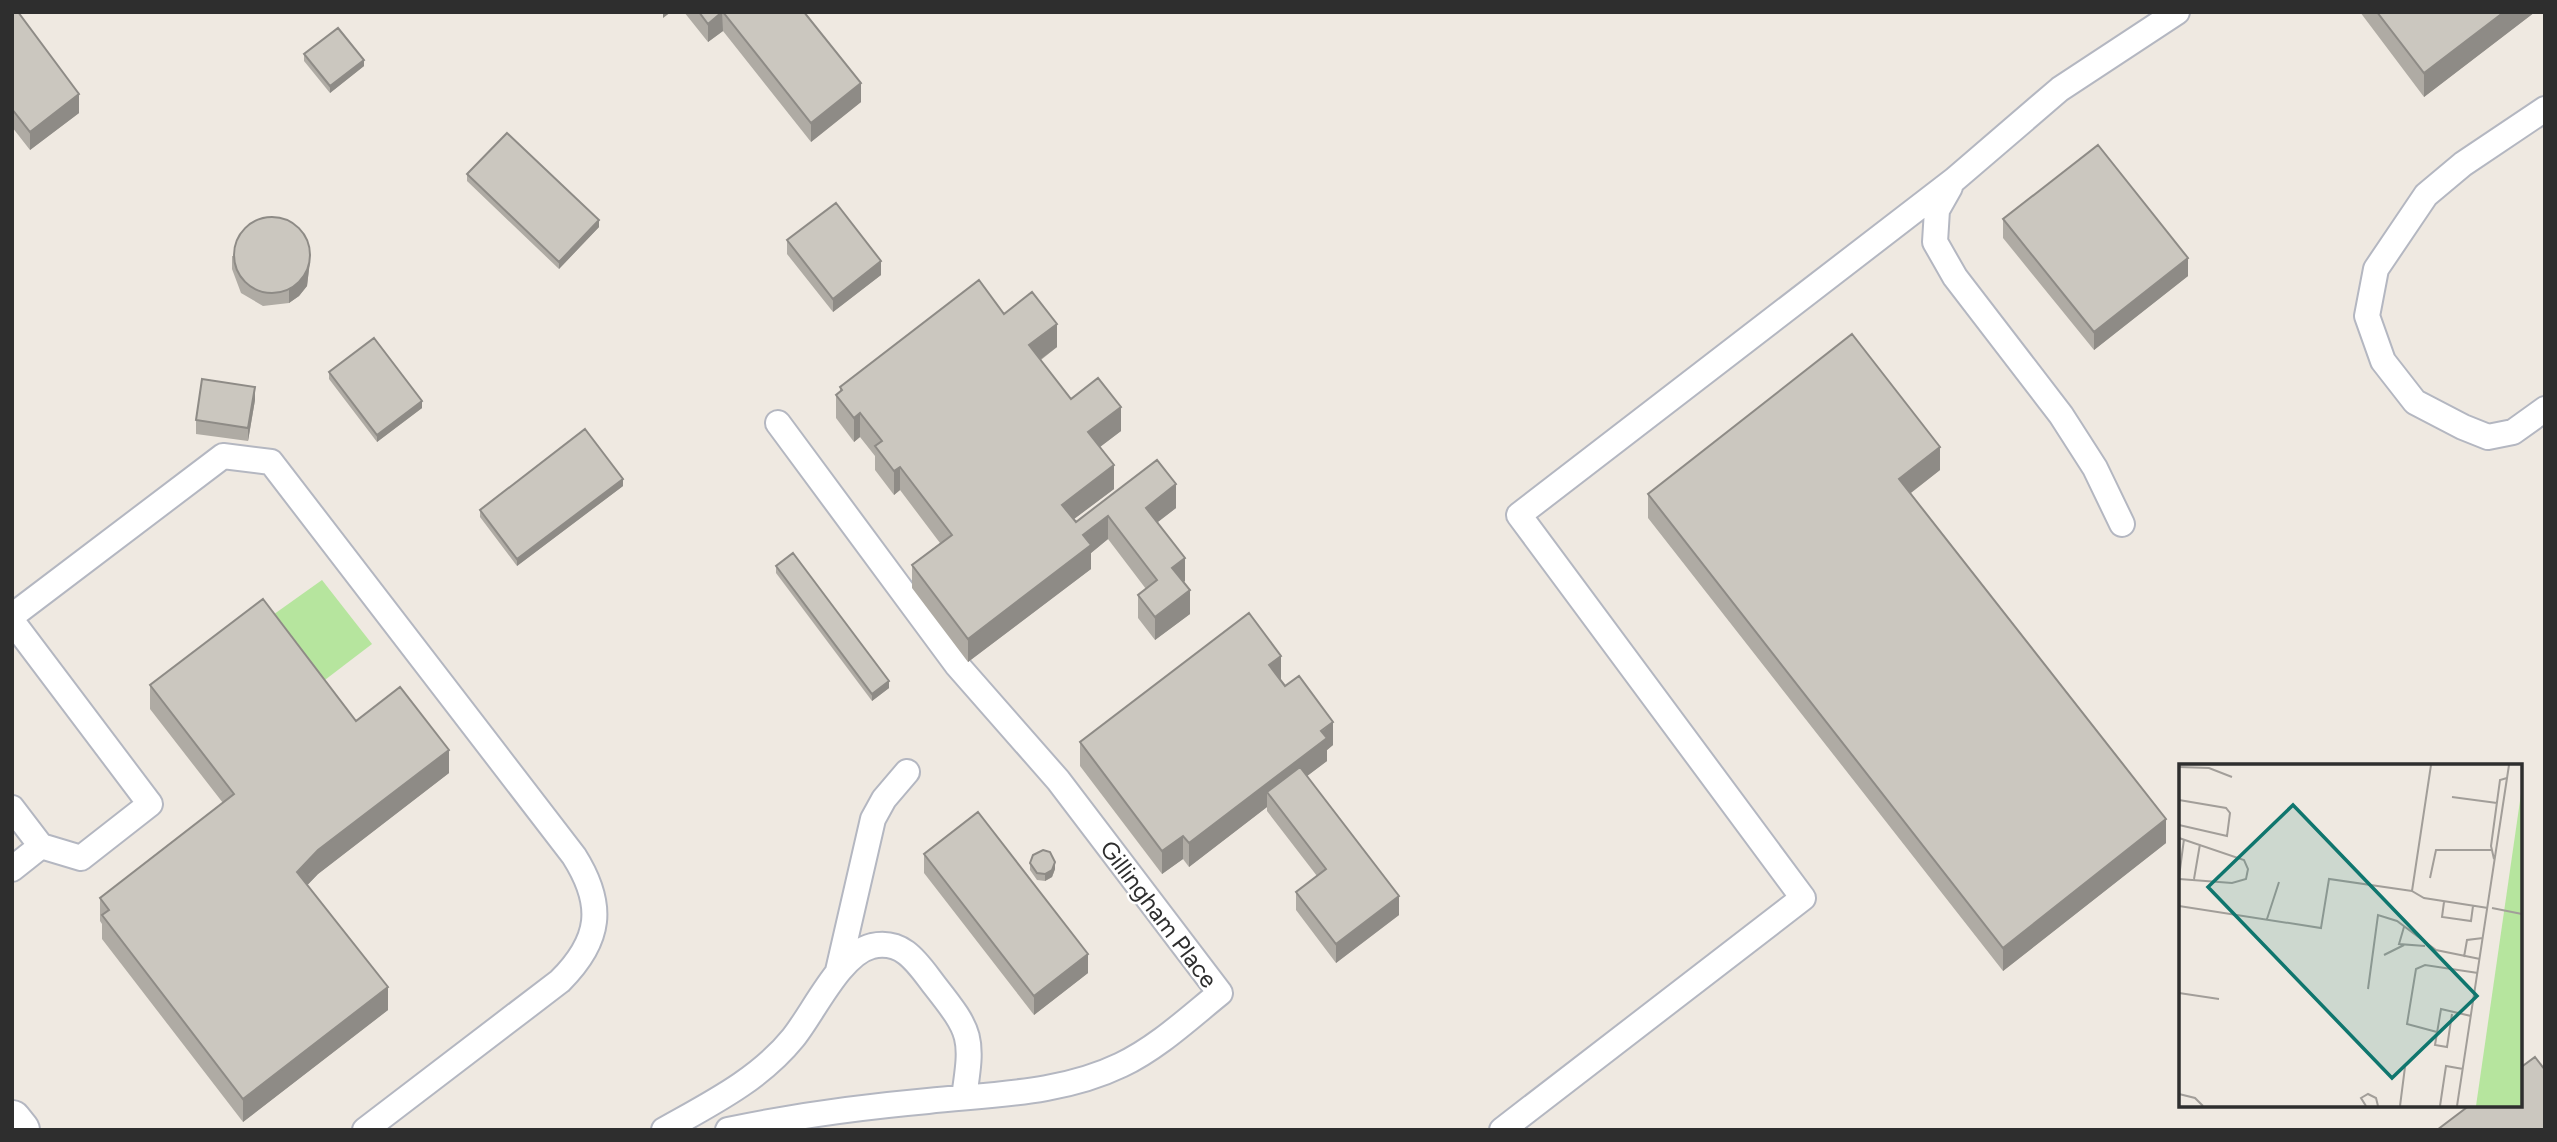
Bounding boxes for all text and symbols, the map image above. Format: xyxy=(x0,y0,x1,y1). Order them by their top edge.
inset map xyxy=(2179,764,2522,1107)
street label: Gillingham Place xyxy=(1094,835,1224,993)

